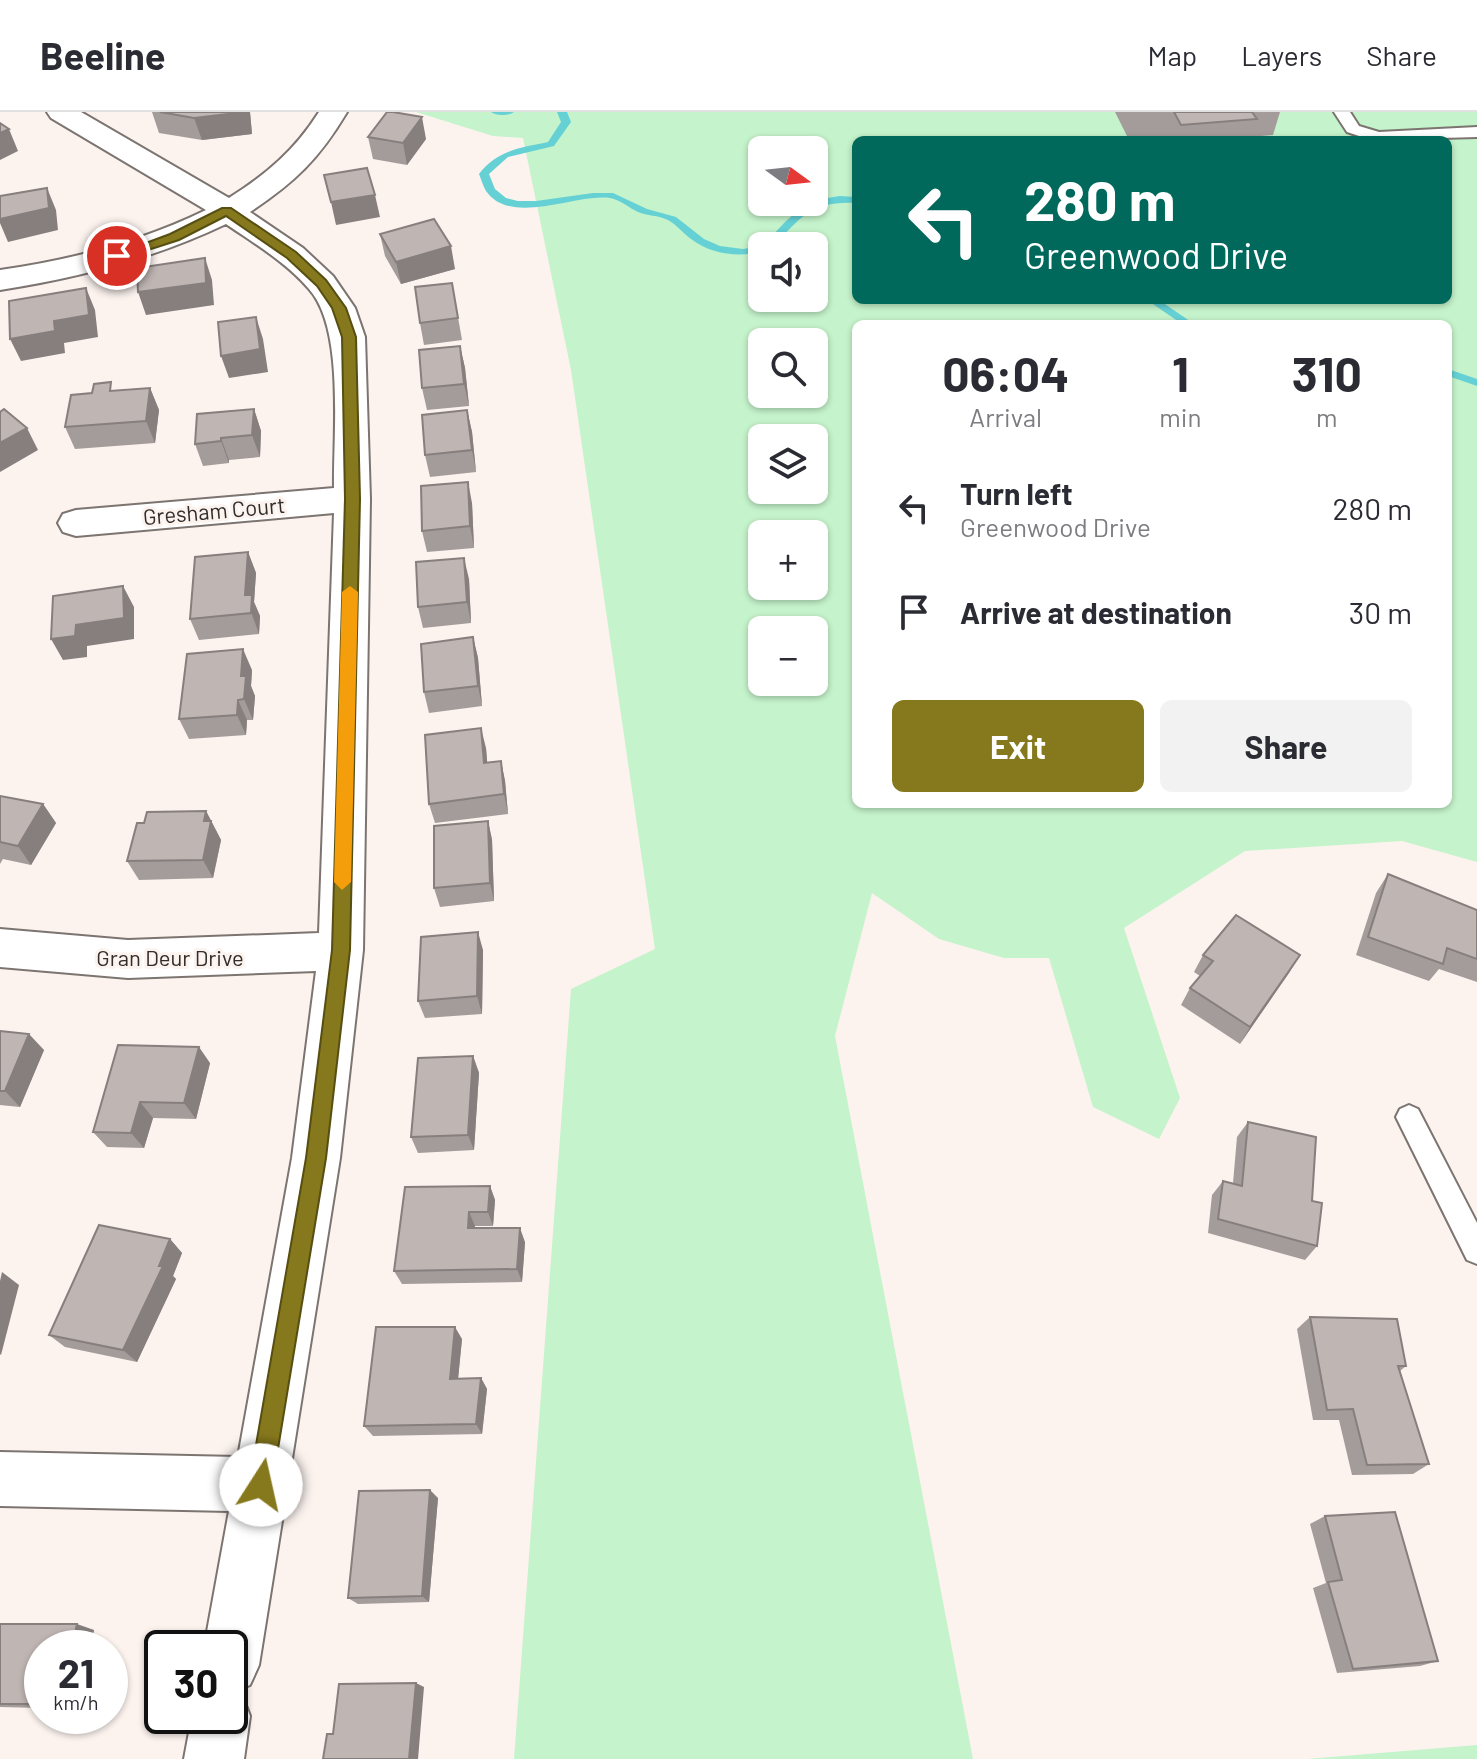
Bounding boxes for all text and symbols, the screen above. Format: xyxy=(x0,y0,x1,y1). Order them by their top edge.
text: Beeline xyxy=(40,32,165,78)
text: Map xyxy=(1147,38,1197,72)
text: Layers xyxy=(1241,38,1322,72)
text: Share xyxy=(1366,38,1437,72)
north arrow xyxy=(748,136,828,216)
map controls xyxy=(748,136,828,696)
text: 280 m xyxy=(1024,165,1176,232)
icon: left xyxy=(892,168,996,272)
pin xyxy=(83,222,151,290)
button: sound xyxy=(748,232,828,312)
text: Greenwood Drive xyxy=(1024,233,1288,276)
icon: arrive xyxy=(95,234,139,278)
button: search xyxy=(748,328,828,408)
text: 06:04 xyxy=(942,344,1069,402)
text: 1 xyxy=(1172,344,1189,402)
text: 310 xyxy=(1292,344,1362,402)
text: Arrival xyxy=(969,401,1042,432)
text: min xyxy=(1159,401,1202,432)
text: m xyxy=(1316,401,1338,432)
button: layers xyxy=(748,424,828,504)
text: Turn left xyxy=(960,475,1073,511)
icon: left xyxy=(892,486,936,530)
text: 280 m xyxy=(1333,490,1412,526)
street label: Gresham Court xyxy=(142,491,286,529)
text: Greenwood Drive xyxy=(960,511,1151,542)
button: + xyxy=(748,520,828,600)
icon: arrive xyxy=(892,590,936,634)
text: Arrive at destination xyxy=(960,594,1232,630)
text: 30 m xyxy=(1349,594,1412,630)
button: − xyxy=(748,616,828,696)
button: Exit xyxy=(892,700,1144,792)
button: Share xyxy=(1160,700,1412,792)
street label: Gran Deur Drive xyxy=(96,944,244,970)
position arrow xyxy=(219,1443,303,1527)
speed limit sign: 30 xyxy=(144,1630,248,1734)
text: 21 xyxy=(58,1648,94,1696)
text: km/h xyxy=(53,1690,99,1714)

